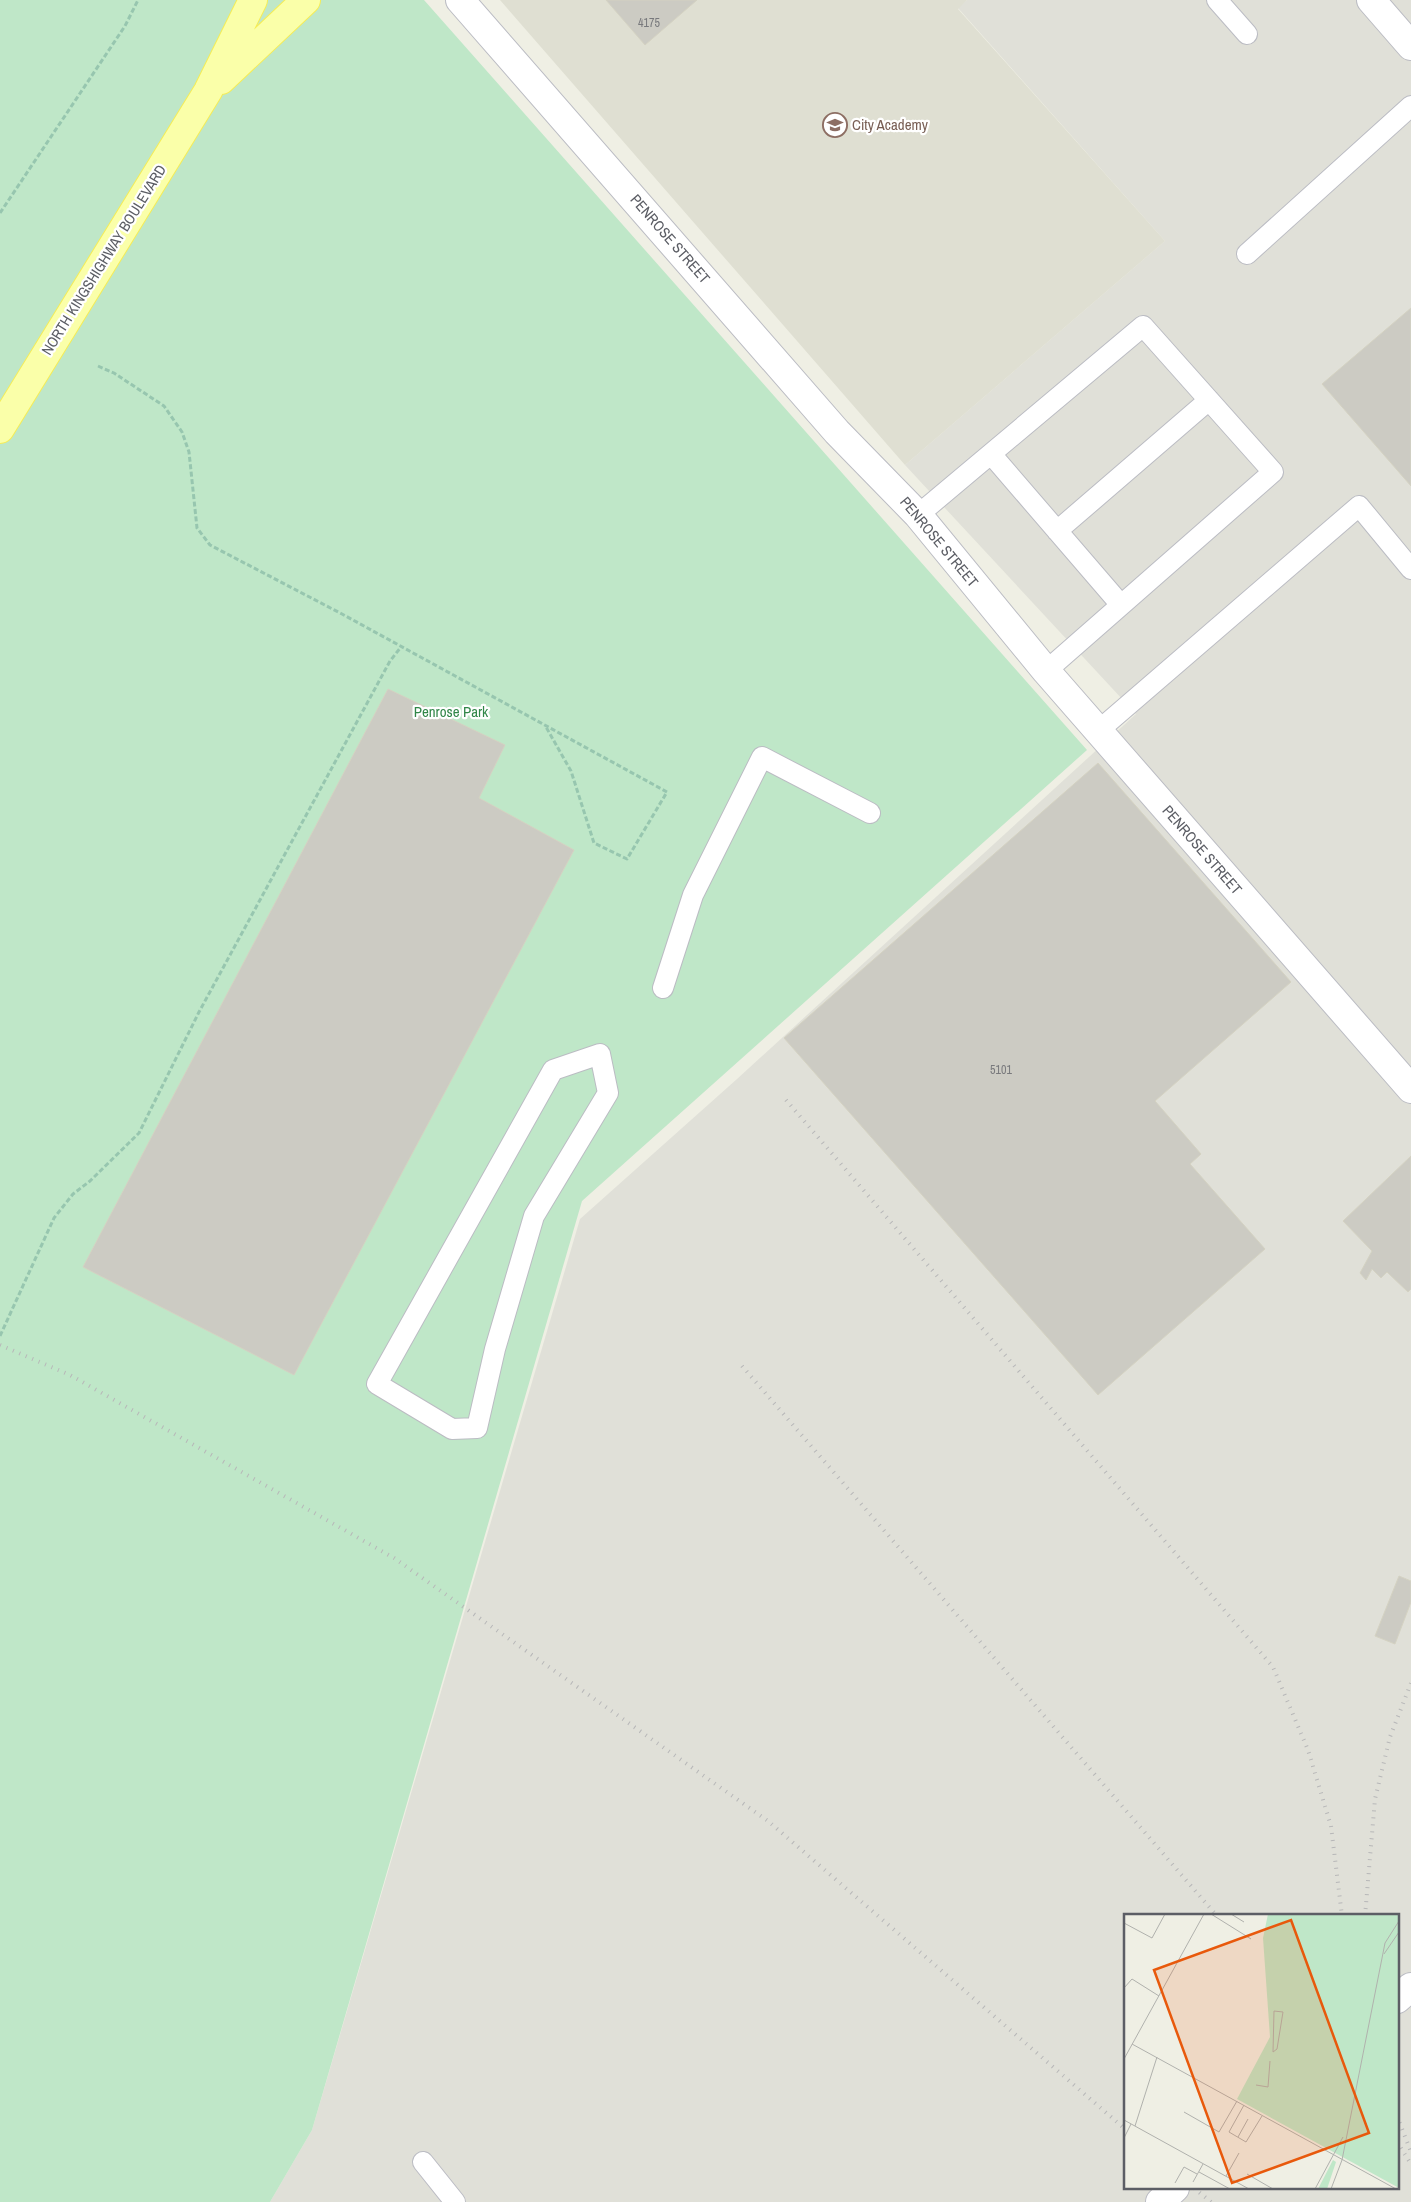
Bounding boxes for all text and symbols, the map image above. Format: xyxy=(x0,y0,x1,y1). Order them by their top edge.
house number: 4175 xyxy=(638,15,660,31)
school or university icon: City Academy xyxy=(822,112,848,138)
place label: City Academy xyxy=(852,114,929,135)
street label: NORTH KINGSHIGHWAY BOULEVARD xyxy=(36,160,171,359)
street label: PENROSE STREET xyxy=(626,189,715,288)
street label: PENROSE STREET xyxy=(895,492,984,592)
park label: Penrose Park xyxy=(414,701,489,722)
street label: PENROSE STREET xyxy=(1158,800,1247,899)
house number: 5101 xyxy=(990,1062,1012,1078)
inset map xyxy=(1124,1914,1398,2190)

